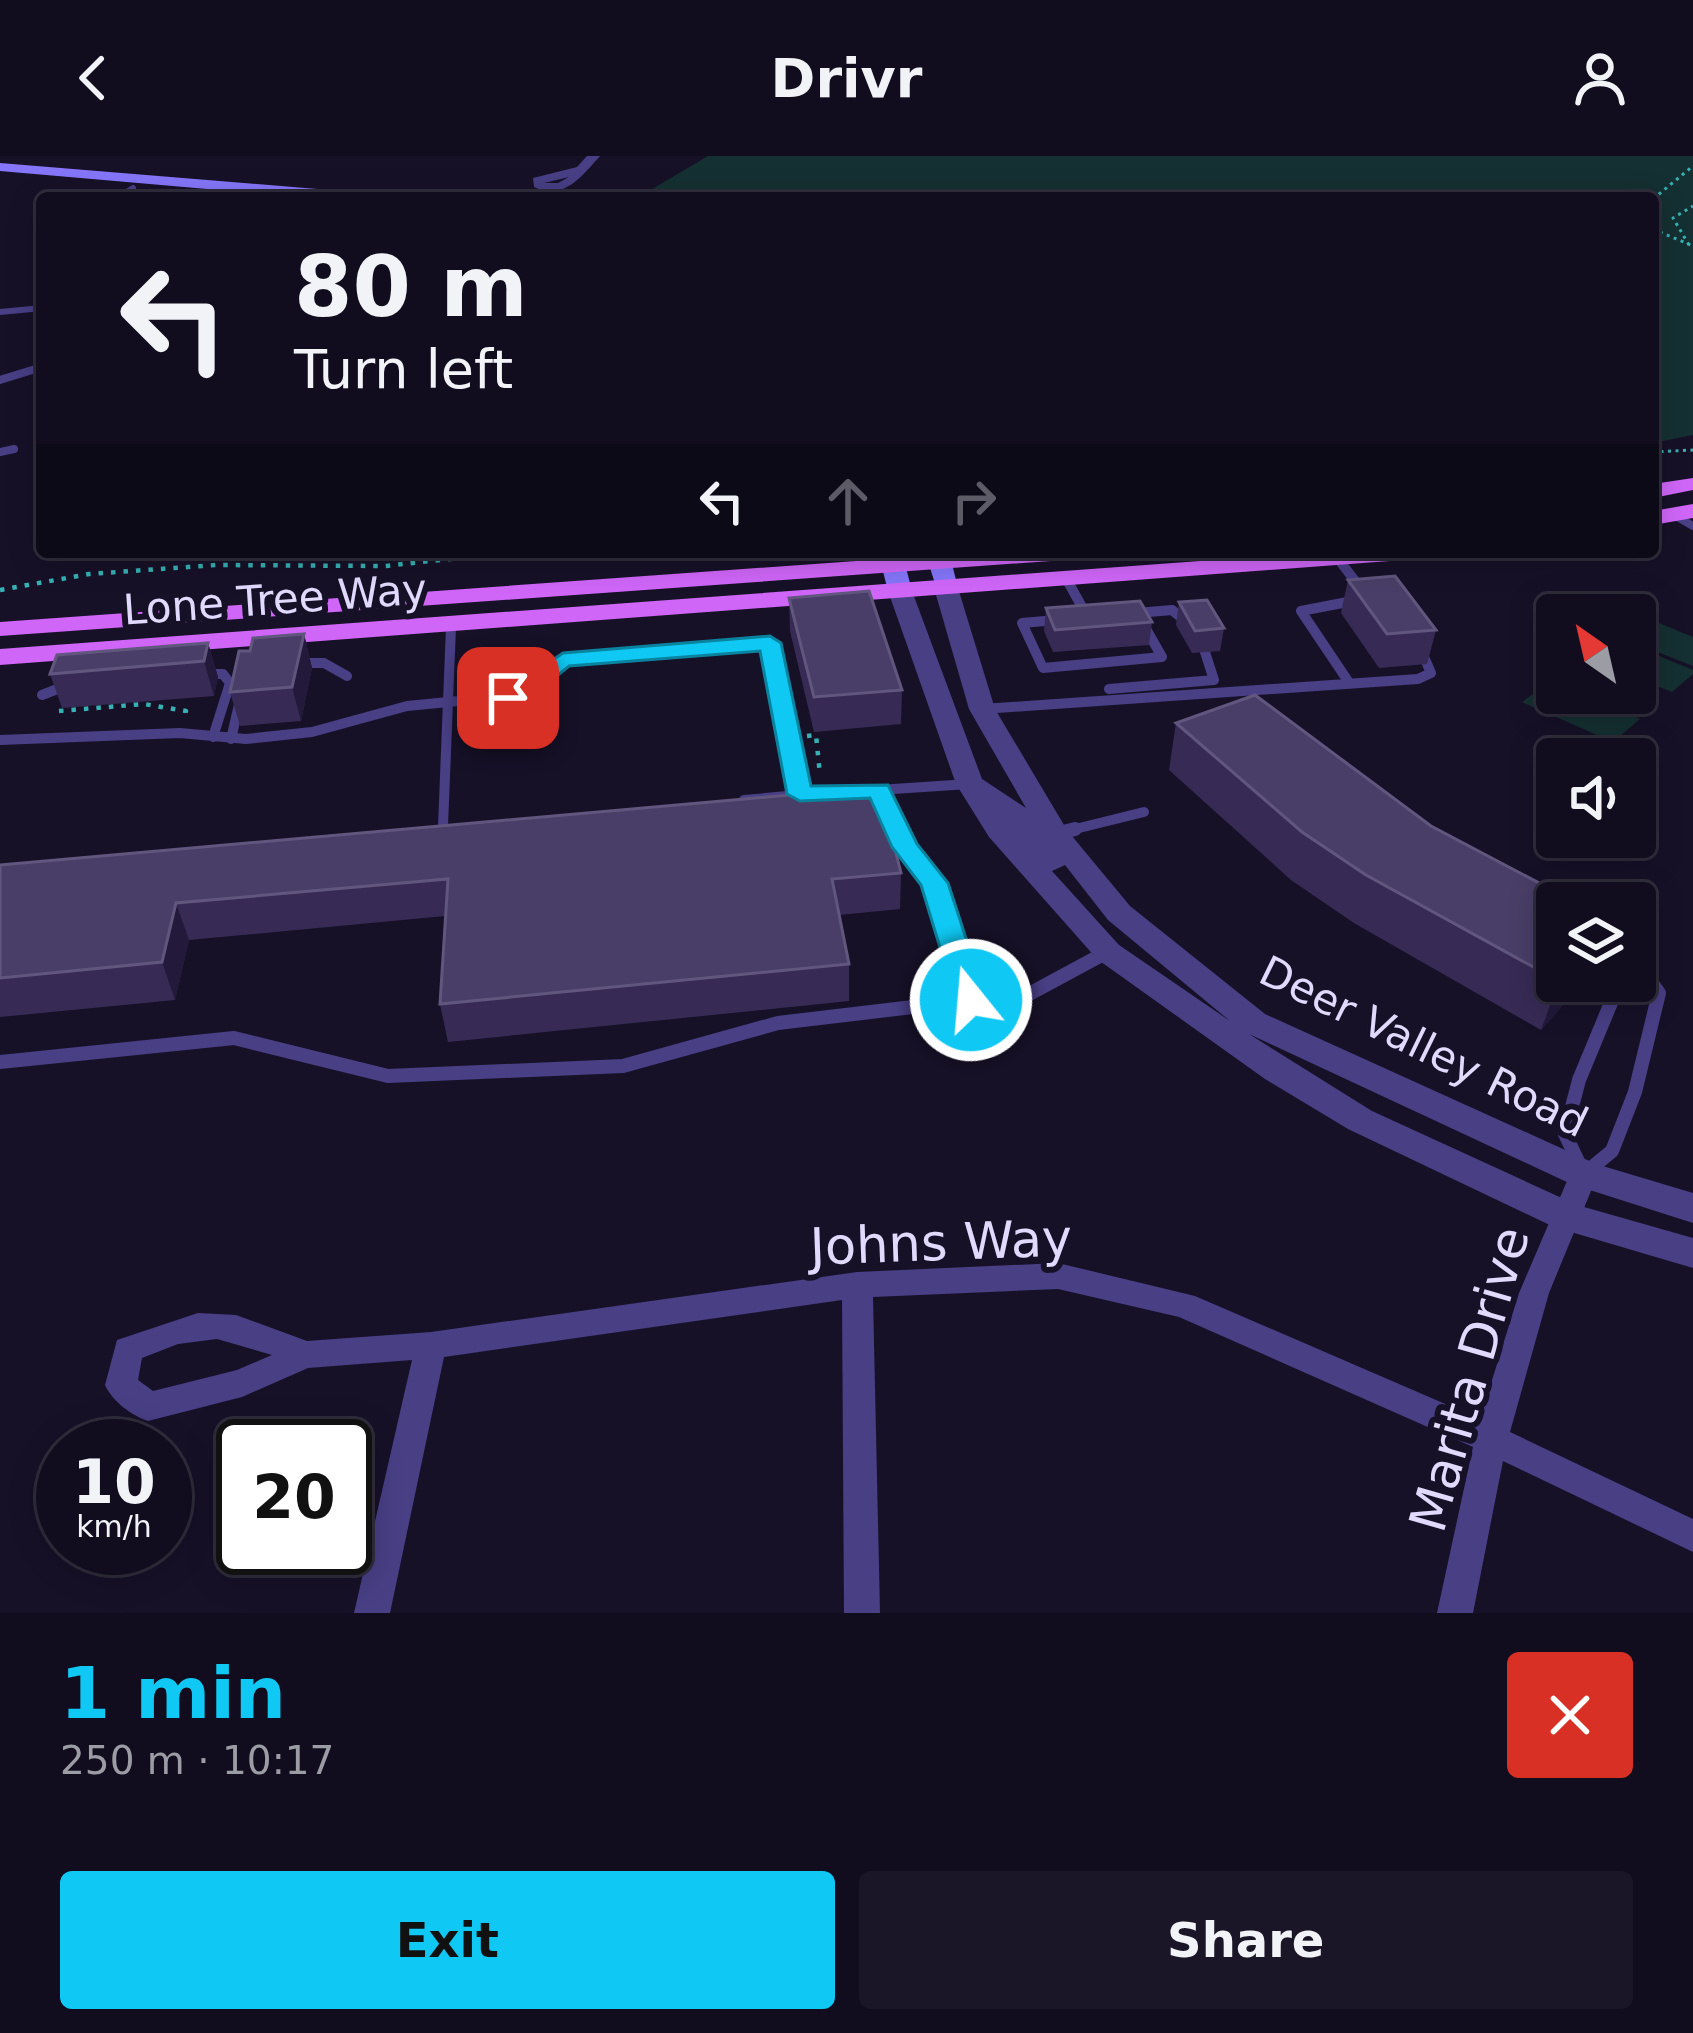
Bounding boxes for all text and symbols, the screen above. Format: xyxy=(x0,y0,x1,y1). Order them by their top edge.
icon: back xyxy=(60,45,126,111)
icon: person xyxy=(1567,45,1633,111)
text: Drivr xyxy=(771,47,922,110)
text: 80 m xyxy=(294,238,528,336)
icon: left xyxy=(96,240,252,396)
text: Turn left xyxy=(294,338,513,401)
icon: left xyxy=(689,468,755,534)
icon: ahead xyxy=(815,468,881,534)
icon: right xyxy=(941,468,1007,534)
street label: Lone Tree Way xyxy=(121,564,429,635)
north arrow xyxy=(1536,594,1656,714)
map controls xyxy=(1536,594,1656,1002)
pin xyxy=(457,647,559,749)
icon: arrive xyxy=(475,665,541,731)
button: sound xyxy=(1536,738,1656,858)
button: layers xyxy=(1536,882,1656,1002)
position arrow xyxy=(908,937,1034,1063)
street label: Deer Valley Road xyxy=(1252,946,1596,1147)
street label: Johns Way xyxy=(806,1208,1073,1277)
street label: Marita Drive xyxy=(1398,1220,1541,1538)
speed limit sign: 20 xyxy=(216,1419,372,1575)
text: 10 xyxy=(72,1447,156,1517)
text: km/h xyxy=(76,1509,152,1544)
text: 1 min xyxy=(60,1651,286,1735)
button: close xyxy=(1507,1652,1633,1778)
text: 250 m · 10:17 xyxy=(60,1738,334,1783)
button: Exit xyxy=(60,1871,835,2009)
button: Share xyxy=(859,1871,1633,2009)

